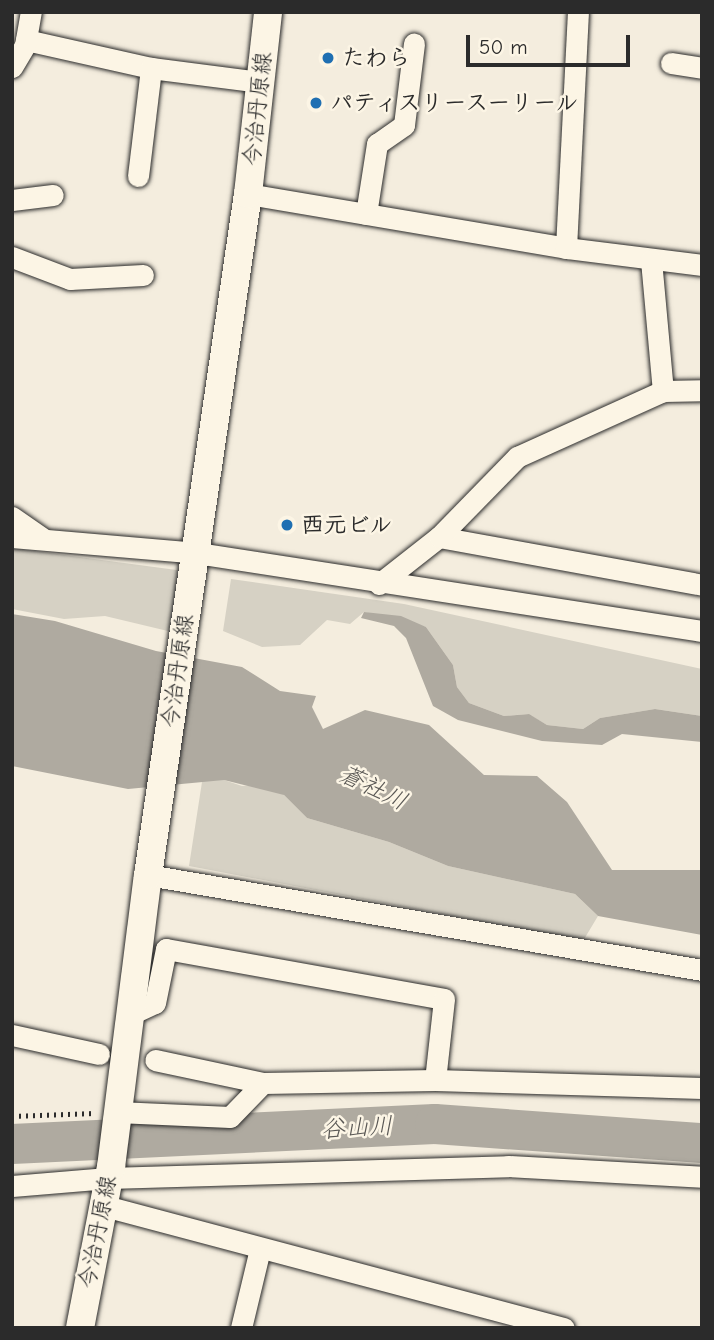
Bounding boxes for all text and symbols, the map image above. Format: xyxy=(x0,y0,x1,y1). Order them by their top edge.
scale bar xyxy=(469,21,634,65)
text: 50 m xyxy=(479,35,528,59)
place label: たわら xyxy=(342,44,411,72)
street label: 今治丹原線 xyxy=(238,50,278,168)
marker: たわら xyxy=(320,50,336,66)
place label: パティスリースーリール xyxy=(330,89,582,117)
marker: パティスリースーリール xyxy=(308,95,324,111)
place label: 西元ビル xyxy=(301,511,393,539)
marker: 西元ビル xyxy=(279,517,295,533)
street label: 今治丹原線 xyxy=(156,612,200,730)
water label: 蒼社川 xyxy=(334,759,412,817)
water label: 谷山川 xyxy=(320,1112,394,1144)
street label: 今治丹原線 xyxy=(73,1173,123,1291)

